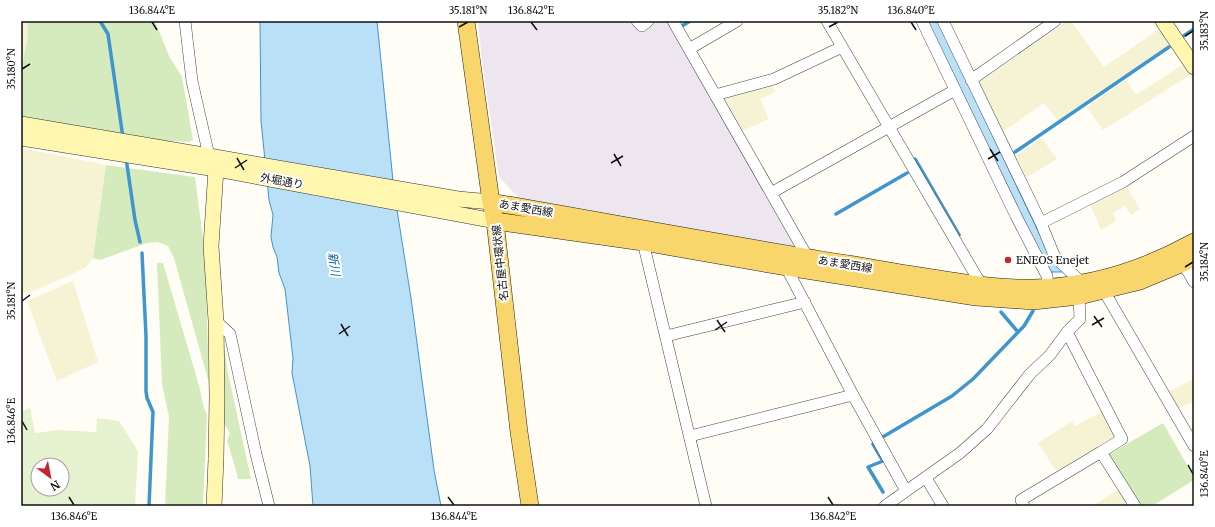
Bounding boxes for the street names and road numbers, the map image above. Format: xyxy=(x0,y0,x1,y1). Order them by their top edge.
street label: 外堀通り xyxy=(259,170,305,192)
street label: あま愛西線 xyxy=(498,196,554,220)
street label: 名古屋中環状線 xyxy=(489,224,511,302)
street label: あま愛西線 xyxy=(817,253,873,275)

